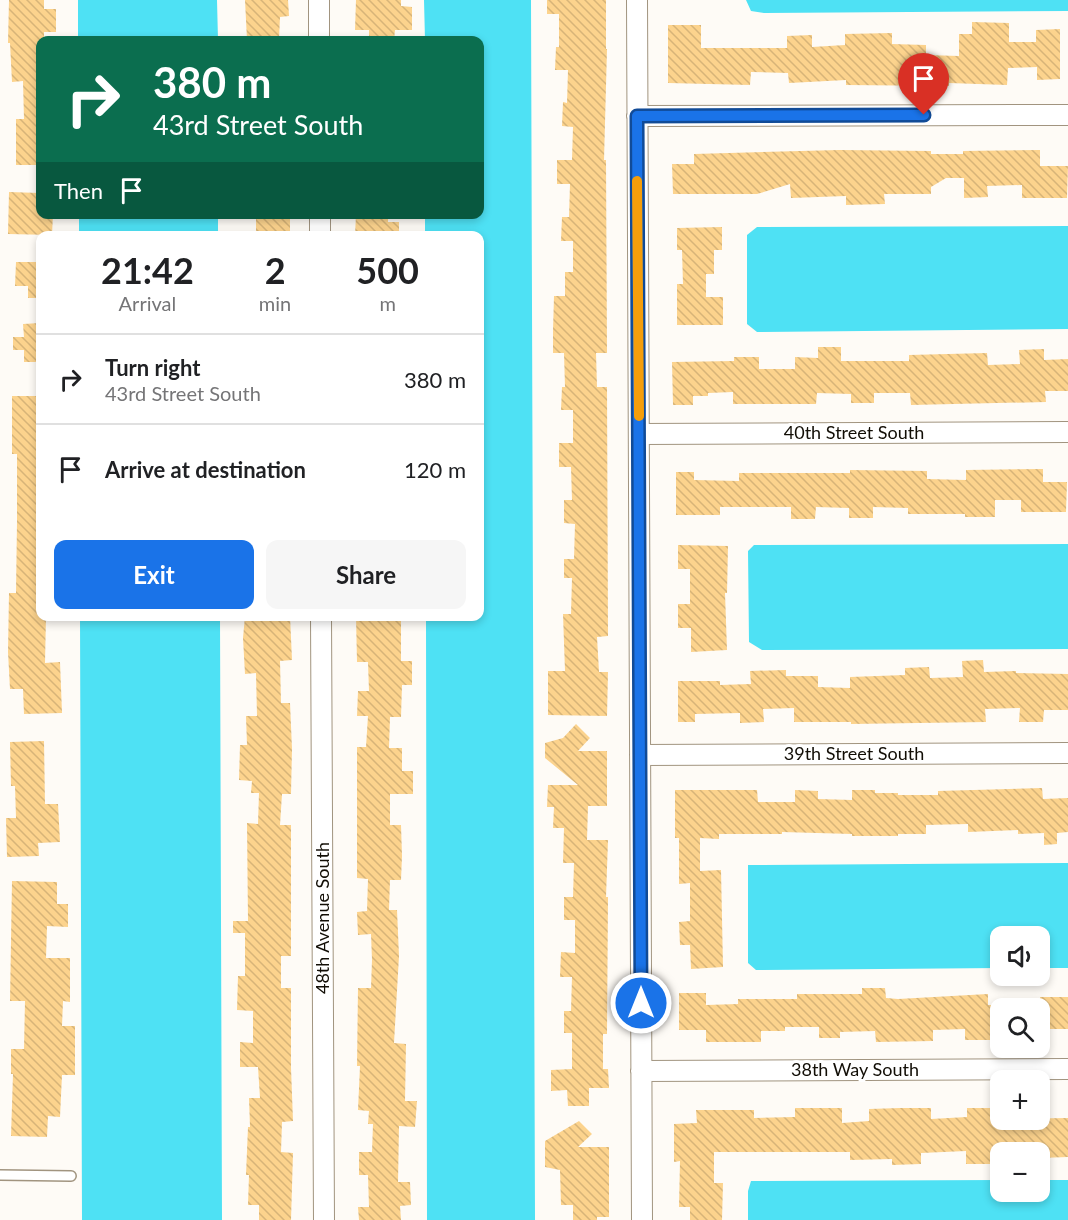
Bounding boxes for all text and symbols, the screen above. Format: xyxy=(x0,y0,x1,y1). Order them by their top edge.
pin xyxy=(898,53,949,115)
text: 380 m xyxy=(153,57,271,107)
icon: right xyxy=(54,60,132,138)
icon: arrive xyxy=(907,62,940,95)
text: 43rd Street South xyxy=(153,108,363,141)
icon: arrive xyxy=(115,174,148,207)
text: Then xyxy=(54,177,103,204)
text: 21:42 xyxy=(101,248,194,292)
text: 2 xyxy=(265,248,286,292)
text: 500 xyxy=(356,248,419,292)
text: Arrival xyxy=(119,291,176,315)
text: min xyxy=(259,291,291,315)
text: m xyxy=(379,291,396,315)
text: Turn right xyxy=(105,354,200,381)
icon: right xyxy=(54,363,87,396)
text: 380 m xyxy=(404,366,466,393)
text: 43rd Street South xyxy=(105,381,261,405)
street label: 40th Street South xyxy=(784,421,924,443)
icon: arrive xyxy=(54,453,87,486)
text: Arrive at destination xyxy=(105,456,306,483)
text: 120 m xyxy=(404,456,466,483)
button: Exit xyxy=(54,540,254,609)
button: Share xyxy=(266,540,466,609)
street label: 39th Street South xyxy=(784,742,924,764)
street label: 48th Avenue South xyxy=(311,842,333,994)
map controls xyxy=(990,926,1050,1202)
button: sound xyxy=(990,926,1050,986)
position arrow xyxy=(609,971,673,1035)
button: search xyxy=(990,998,1050,1058)
street label: 38th Way South xyxy=(791,1058,919,1080)
button: + xyxy=(990,1070,1050,1130)
button: − xyxy=(990,1142,1050,1202)

